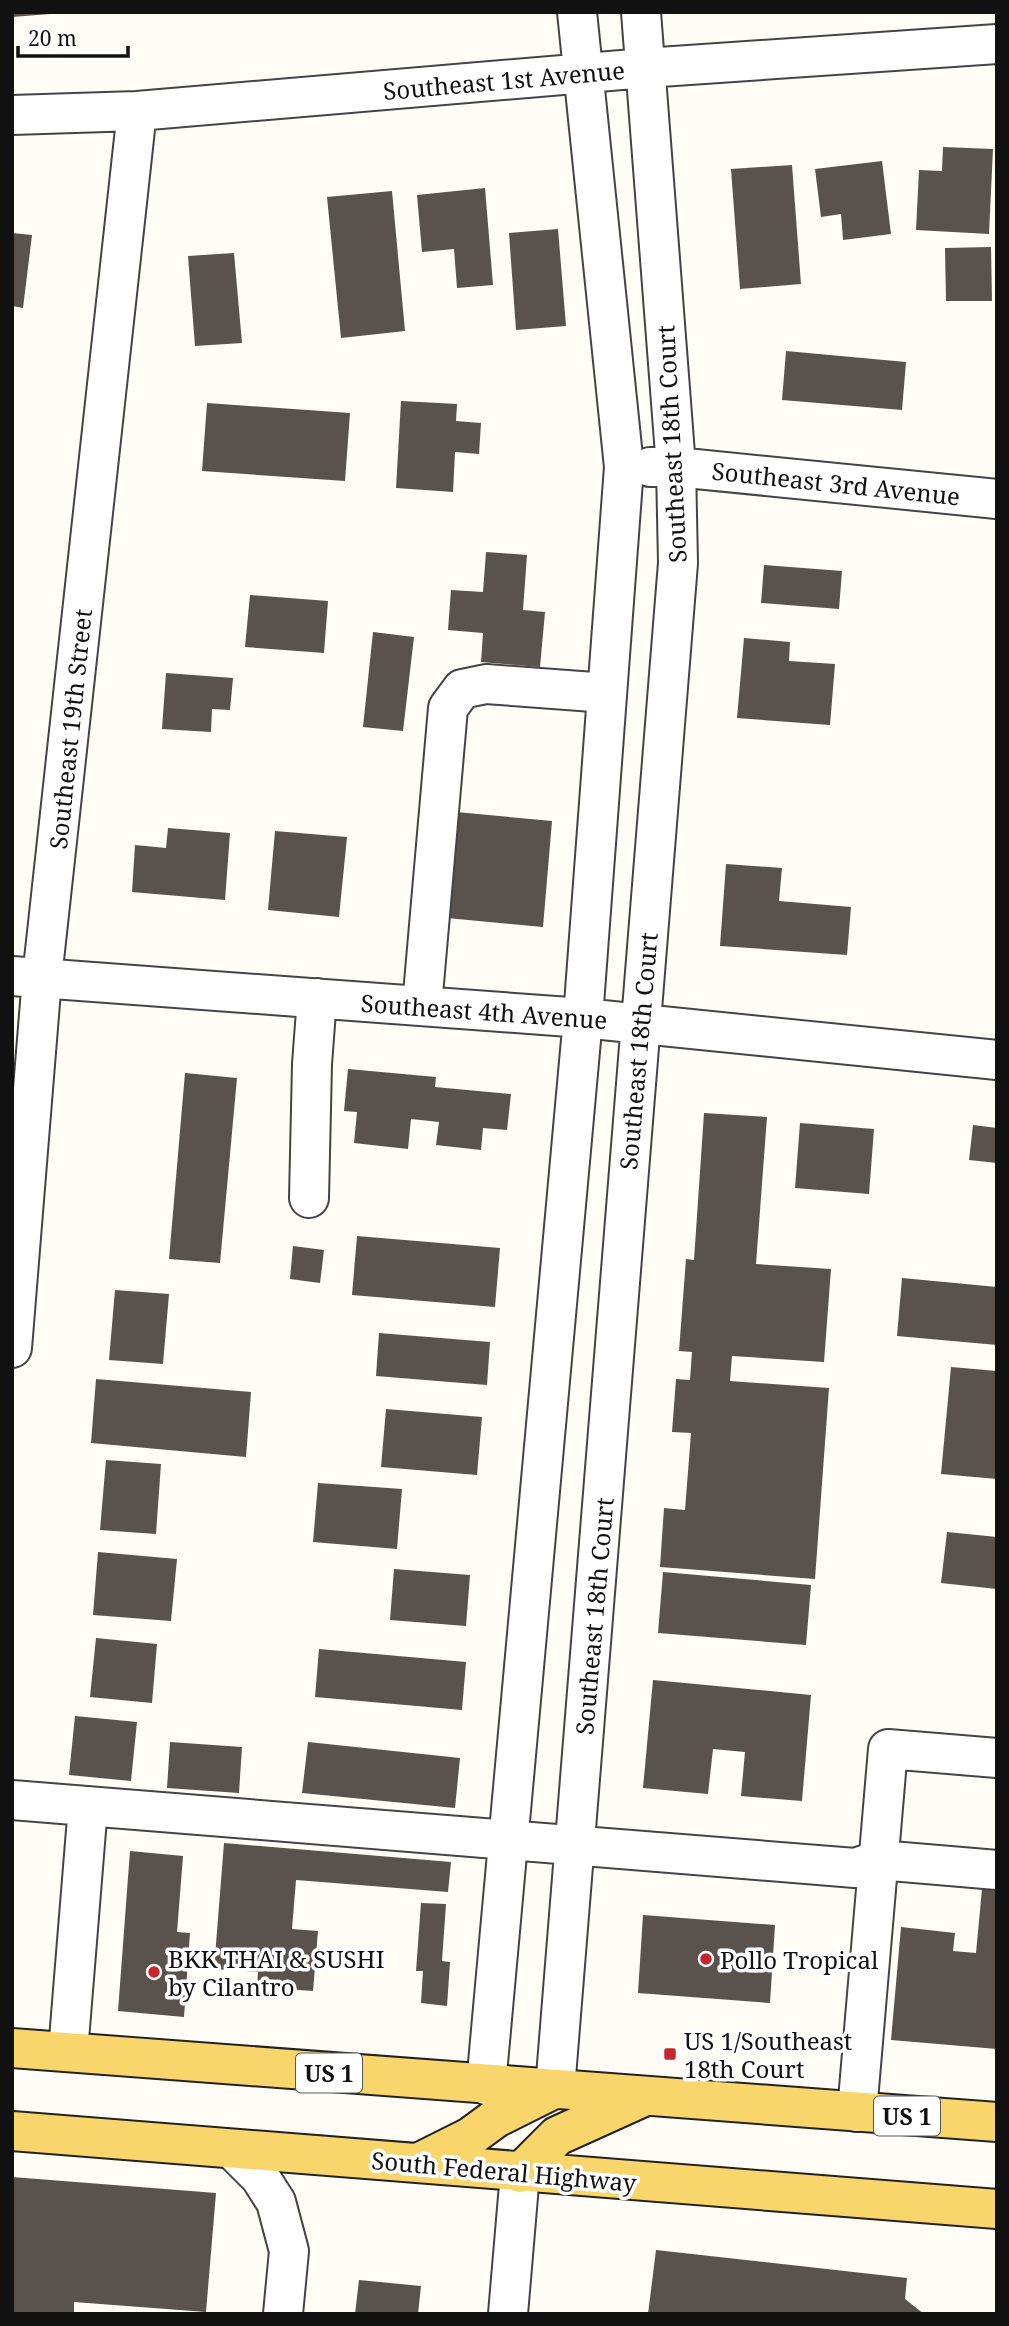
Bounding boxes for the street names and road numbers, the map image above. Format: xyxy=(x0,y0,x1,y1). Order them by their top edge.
street label: Southeast 1st Avenue xyxy=(382,53,626,107)
street label: Southeast 18th Court xyxy=(648,324,694,564)
street label: Southeast 3rd Avenue xyxy=(710,454,962,512)
street label: Southeast 19th Street xyxy=(41,607,99,851)
street label: Southeast 18th Court xyxy=(611,931,665,1171)
street label: Southeast 4th Avenue xyxy=(360,986,608,1036)
street label: Southeast 18th Court xyxy=(567,1496,621,1736)
road number: US 1 xyxy=(296,2054,362,2092)
road number: US 1 xyxy=(874,2096,940,2136)
street label: South Federal Highway xyxy=(370,2143,638,2199)

